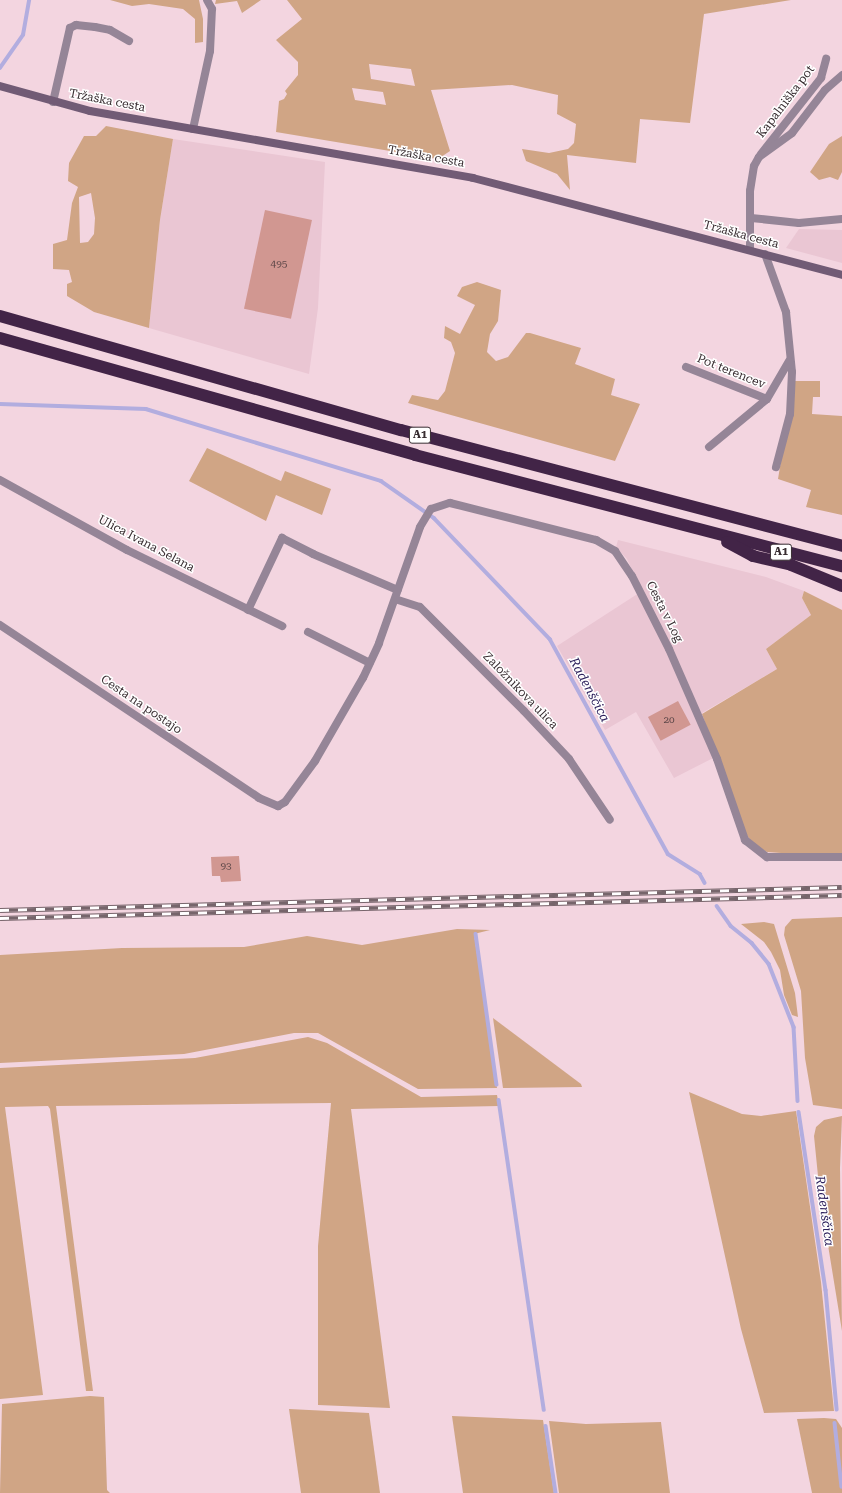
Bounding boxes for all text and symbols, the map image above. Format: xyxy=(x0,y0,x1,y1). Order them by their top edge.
street label: Kapalniška pot xyxy=(754,63,818,141)
street label: Tržaška cesta xyxy=(68,87,146,115)
street label: Tržaška cesta xyxy=(387,143,465,171)
street label: Tržaška cesta xyxy=(702,218,780,252)
house number: 495 xyxy=(271,258,287,270)
street label: Pot terencev xyxy=(695,352,767,392)
road number: A1 xyxy=(408,426,432,444)
street label: Ulica Ivana Selana xyxy=(95,513,197,575)
road number: A1 xyxy=(769,543,793,561)
street label: Cesta v Log xyxy=(642,579,686,645)
street label: Založnikova ulica xyxy=(480,650,560,732)
water label: Radenščica xyxy=(565,655,613,725)
street label: Cesta na postajo xyxy=(98,672,184,738)
house number: 20 xyxy=(663,714,675,726)
house number: 93 xyxy=(220,860,232,872)
water label: Radenščica xyxy=(811,1175,837,1247)

